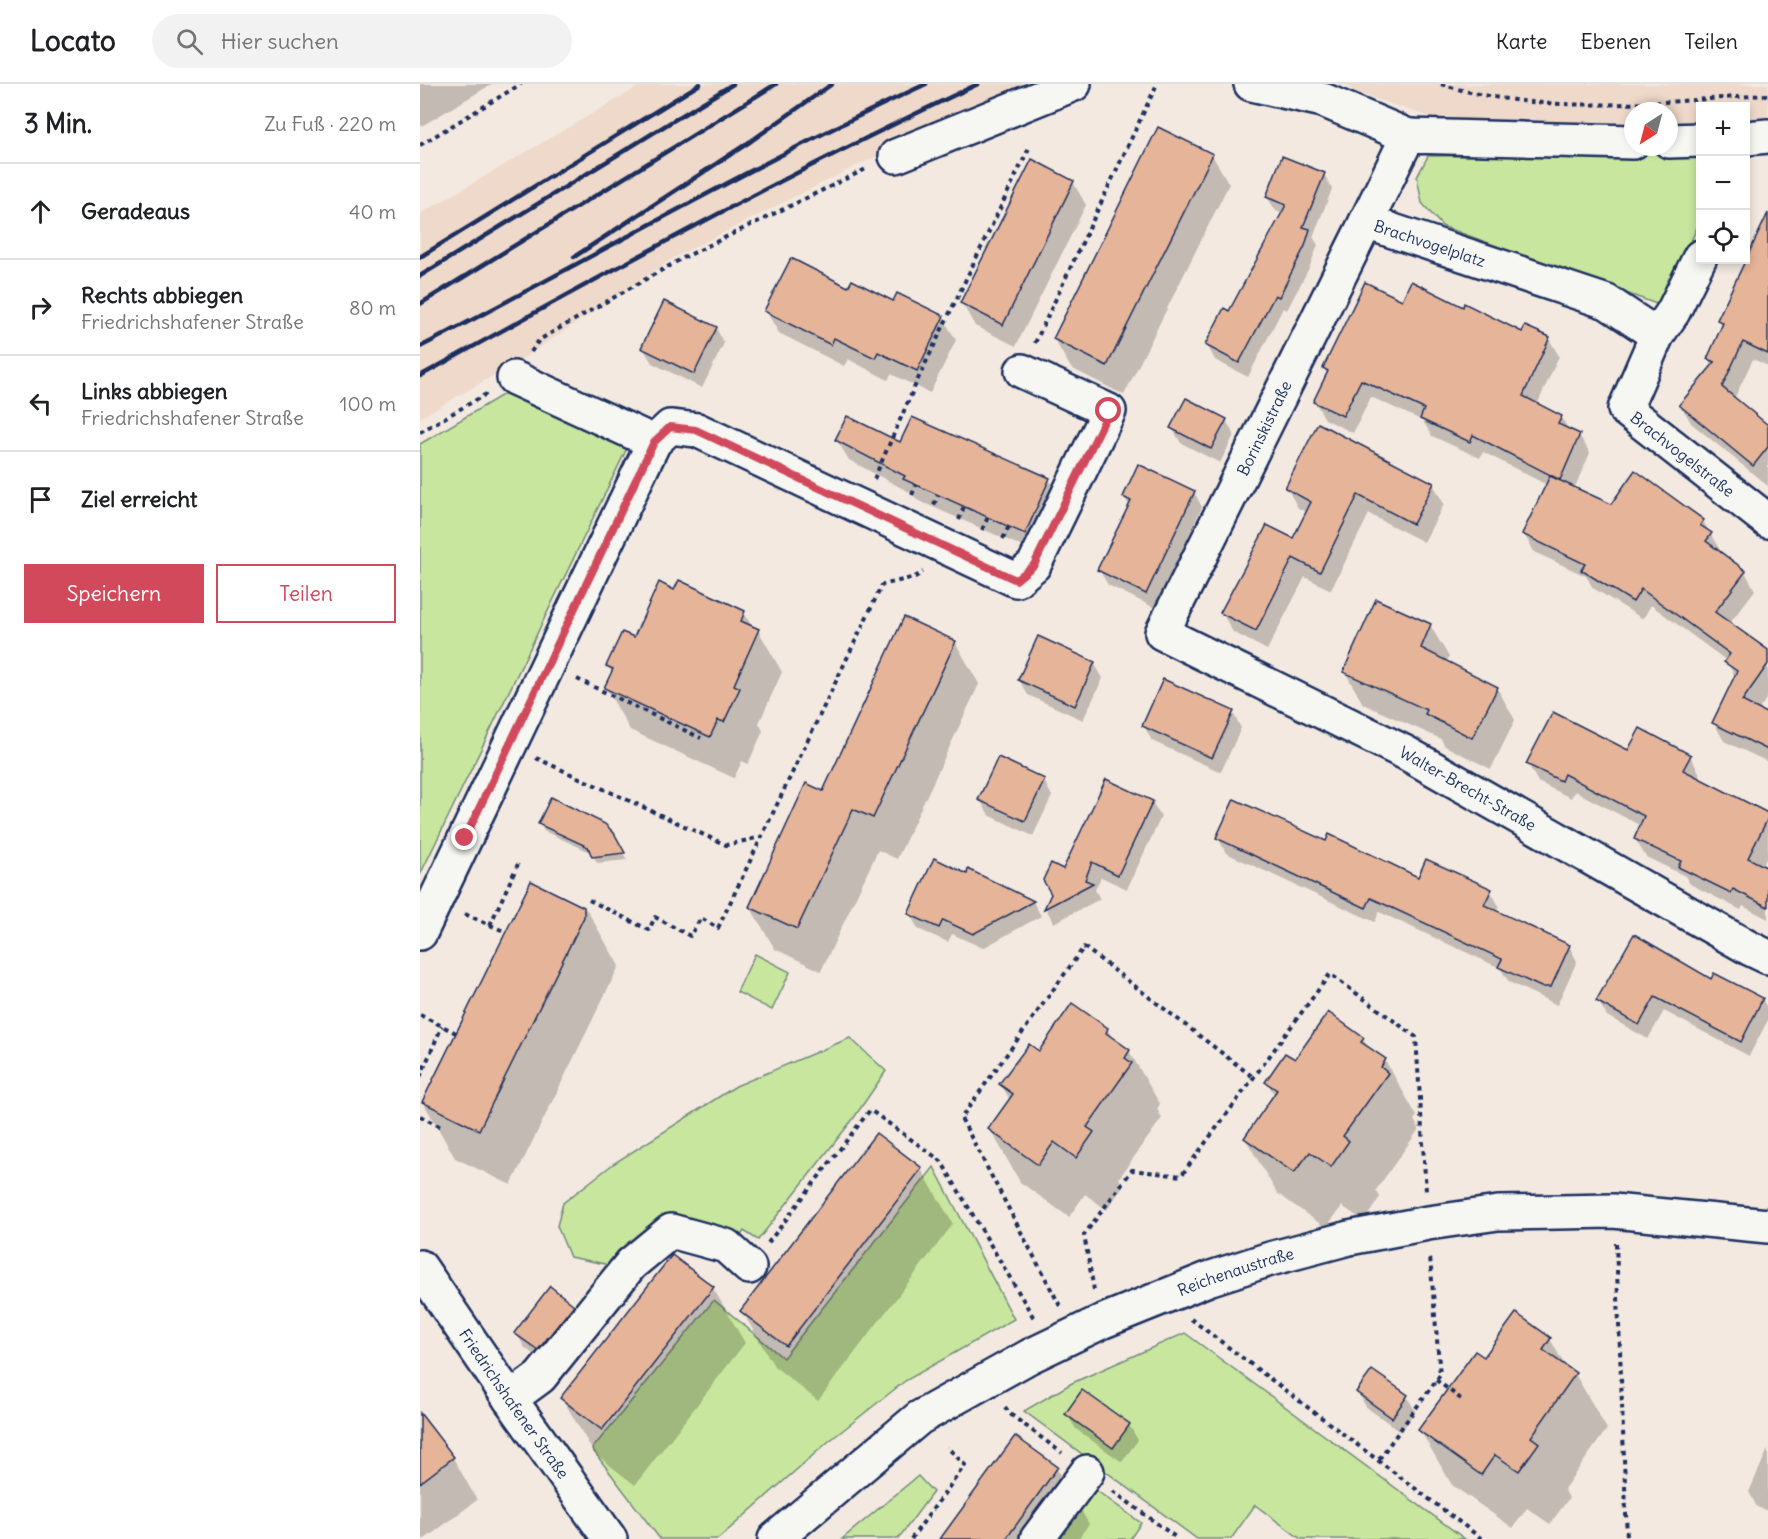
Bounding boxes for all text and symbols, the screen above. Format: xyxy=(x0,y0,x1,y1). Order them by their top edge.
search box xyxy=(152,14,572,68)
text: Locato xyxy=(30,23,116,59)
icon: search xyxy=(173,25,206,58)
text: Hier suchen xyxy=(221,27,339,55)
text: Karte xyxy=(1496,28,1547,55)
text: Ebenen xyxy=(1580,28,1651,55)
text: Teilen xyxy=(1684,28,1738,55)
north arrow xyxy=(1624,102,1678,156)
map controls xyxy=(1696,102,1750,264)
button: + xyxy=(1696,102,1750,156)
text: 3 Min. xyxy=(24,107,92,140)
text: Zu Fuß · 220 m xyxy=(264,111,396,136)
button: − xyxy=(1696,156,1750,210)
icon: ahead xyxy=(24,195,57,228)
text: Geradeaus xyxy=(81,197,190,225)
text: 40 m xyxy=(349,199,396,224)
button: locate xyxy=(1696,210,1750,264)
street label: Brachvogelplatz xyxy=(1372,215,1488,271)
text: Rechts abbiegen xyxy=(81,281,243,309)
icon: right xyxy=(24,291,57,324)
text: 80 m xyxy=(349,295,396,320)
text: Friedrichshafener Straße xyxy=(81,309,304,334)
text: Links abbiegen xyxy=(81,377,228,405)
street label: Borinskistraße xyxy=(1232,377,1296,479)
icon: left xyxy=(24,387,57,420)
text: 100 m xyxy=(339,391,396,416)
route start xyxy=(1095,397,1121,423)
text: Friedrichshafener Straße xyxy=(81,405,304,430)
street label: Brachvogelstraße xyxy=(1627,407,1739,501)
icon: arrive xyxy=(24,483,57,516)
text: Ziel erreicht xyxy=(81,485,198,513)
button: Speichern xyxy=(24,564,204,623)
button: Teilen xyxy=(216,564,396,623)
street label: Walter-Brecht-Straße xyxy=(1396,742,1540,835)
route end xyxy=(451,824,477,850)
street label: Reichenaustraße xyxy=(1175,1243,1296,1300)
street label: Friedrichshafener Straße xyxy=(455,1325,574,1482)

